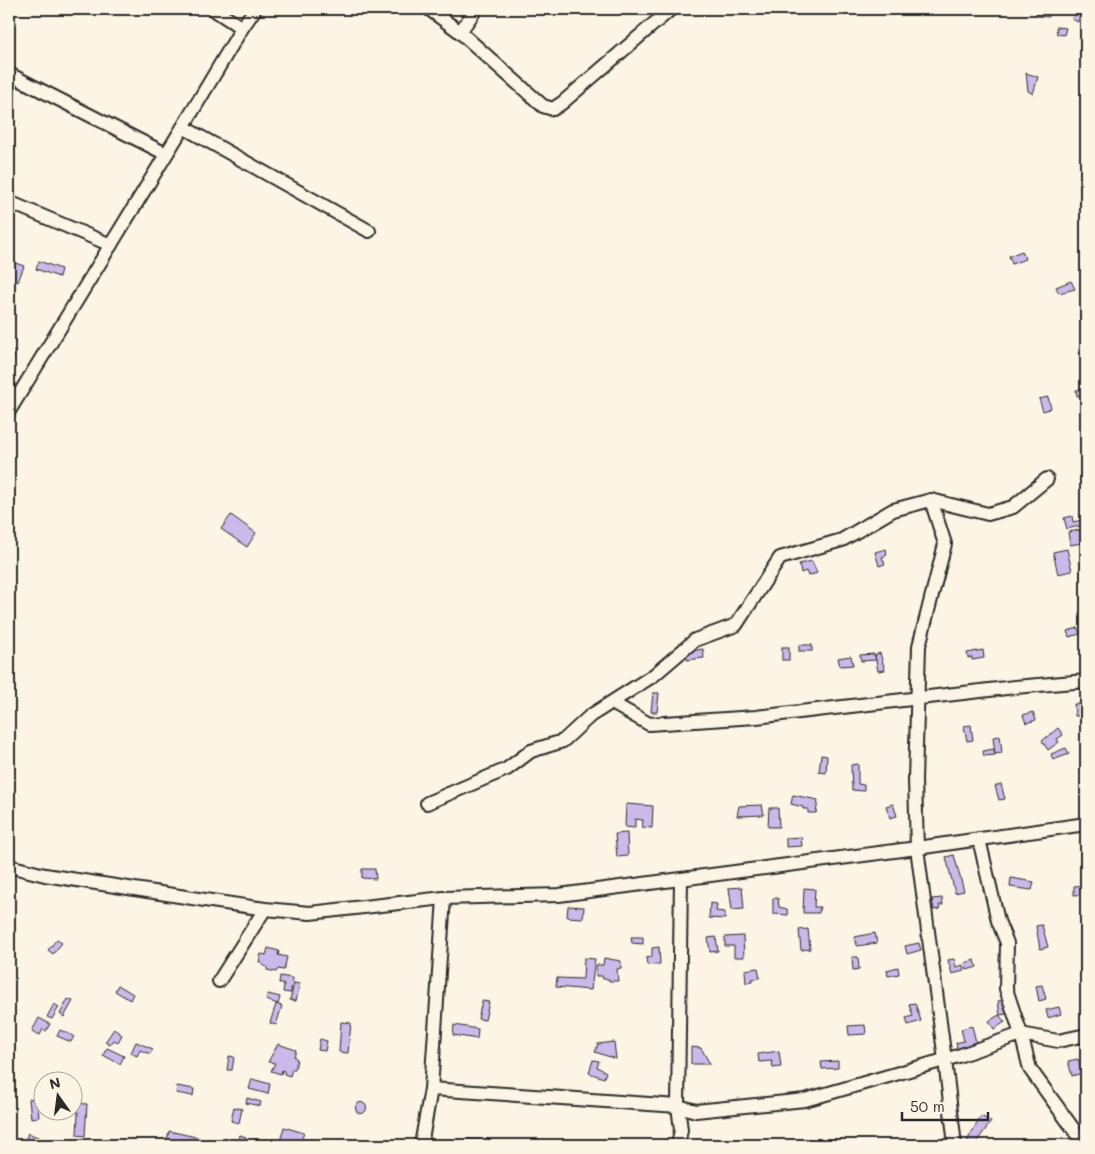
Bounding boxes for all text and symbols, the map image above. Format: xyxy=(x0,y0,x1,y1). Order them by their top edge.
north arrow xyxy=(32,1072,82,1122)
text: N xyxy=(47,1072,62,1093)
scale bar xyxy=(902,1089,989,1121)
text: 50 m xyxy=(910,1096,945,1116)

